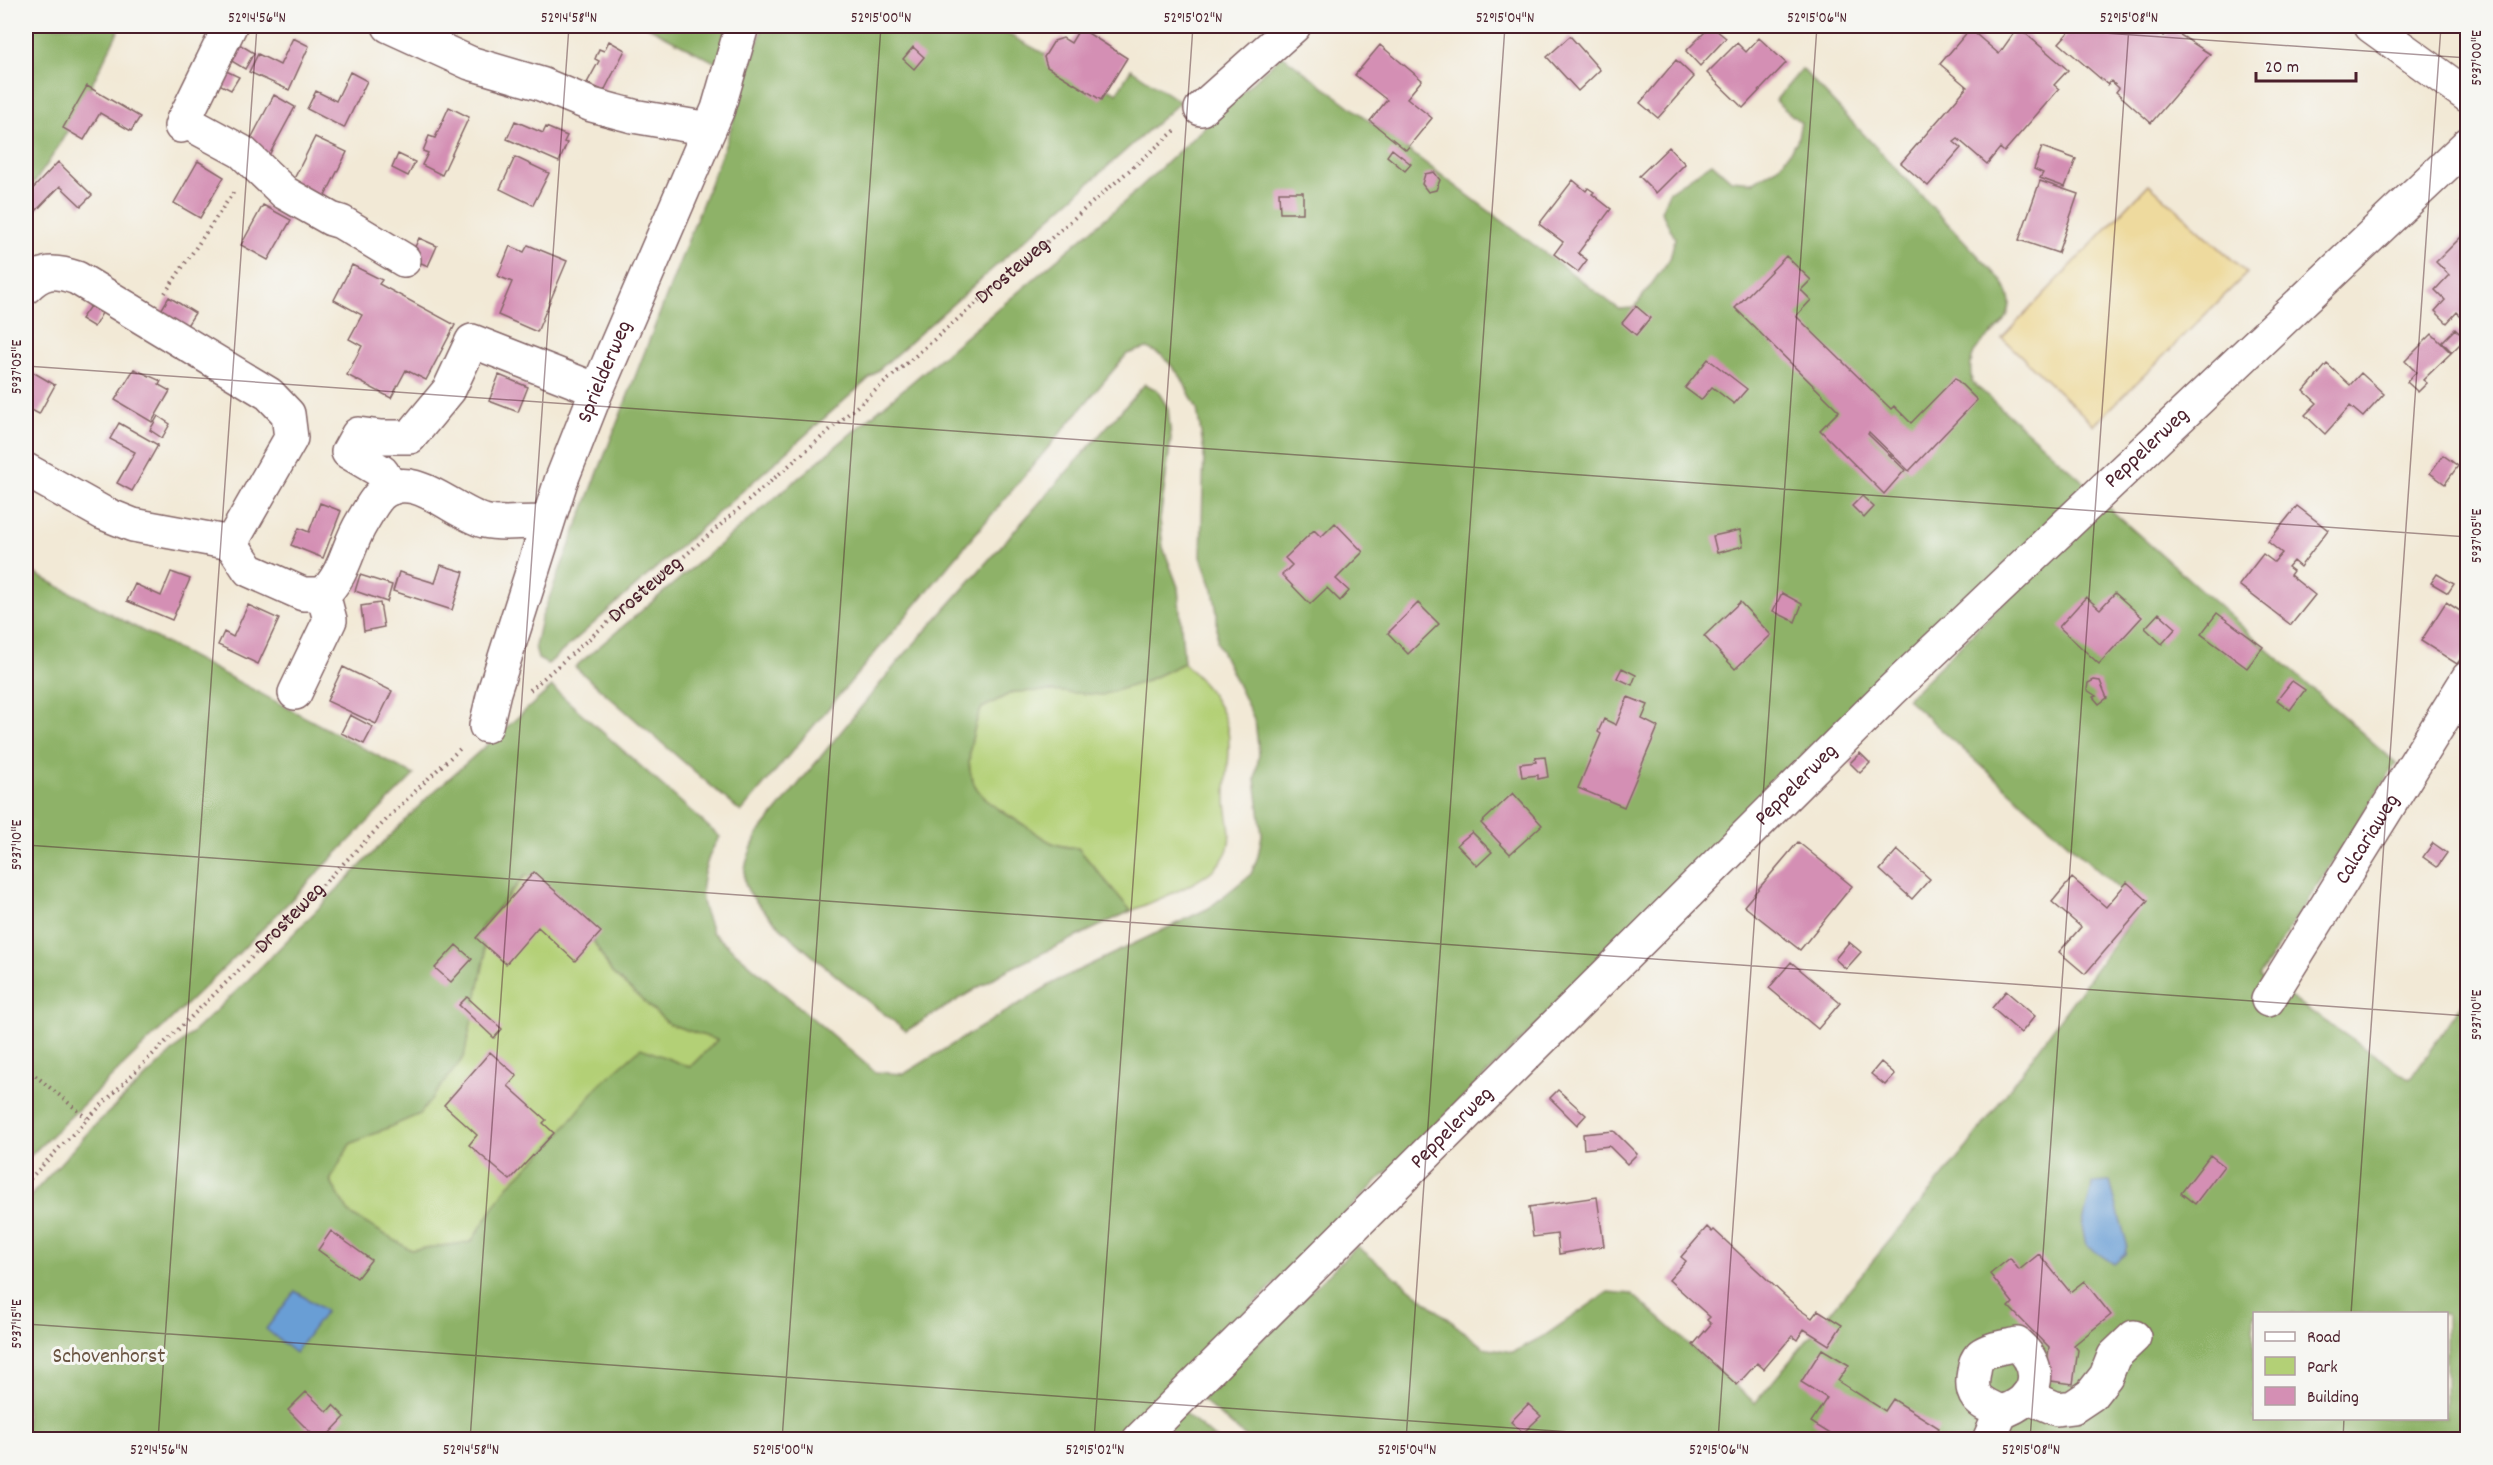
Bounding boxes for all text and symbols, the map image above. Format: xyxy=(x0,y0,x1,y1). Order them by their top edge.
text: 52°14'56"N xyxy=(228,8,286,30)
text: 52°14'58"N xyxy=(541,8,597,30)
text: 52°15'00"N xyxy=(851,8,911,30)
text: 52°15'02"N xyxy=(1164,8,1222,30)
text: 52°15'04"N xyxy=(1476,8,1534,30)
text: 52°15'06"N xyxy=(1787,8,1847,30)
text: 52°15'08"N xyxy=(2100,8,2158,30)
text: 5°37'00"E xyxy=(2467,30,2489,86)
scale bar xyxy=(2256,45,2356,83)
text: 20 m xyxy=(2265,56,2299,81)
street label: Drosteweg xyxy=(969,230,1057,313)
street label: Sprielderweg xyxy=(570,316,641,428)
text: 5°37'05"E xyxy=(7,340,29,394)
street label: Peppelerweg xyxy=(2098,401,2196,496)
text: 5°37'05"E xyxy=(2467,509,2489,563)
street label: Drosteweg xyxy=(601,549,690,631)
street label: Peppelerweg xyxy=(1748,737,1845,834)
street label: Calcariaweg xyxy=(2328,788,2408,891)
text: 5°37'10"E xyxy=(7,819,29,870)
street label: Drosteweg xyxy=(248,875,333,961)
text: 5°37'10"E xyxy=(2467,989,2489,1040)
street label: Peppelerweg xyxy=(1404,1080,1501,1177)
text: 5°37'15"E xyxy=(7,1299,29,1349)
legend xyxy=(2253,1312,2448,1420)
text: Road xyxy=(2307,1326,2341,1351)
park label: Schovenhorst xyxy=(53,1342,165,1373)
text: Park xyxy=(2307,1356,2338,1381)
text: Building xyxy=(2307,1386,2359,1411)
text: 52°14'56"N xyxy=(130,1440,188,1462)
text: 52°14'58"N xyxy=(443,1440,499,1462)
text: 52°15'00"N xyxy=(753,1440,813,1462)
text: 52°15'02"N xyxy=(1066,1440,1124,1462)
text: 52°15'04"N xyxy=(1378,1440,1436,1462)
text: 52°15'06"N xyxy=(1689,1440,1749,1462)
text: 52°15'08"N xyxy=(2002,1440,2060,1462)

